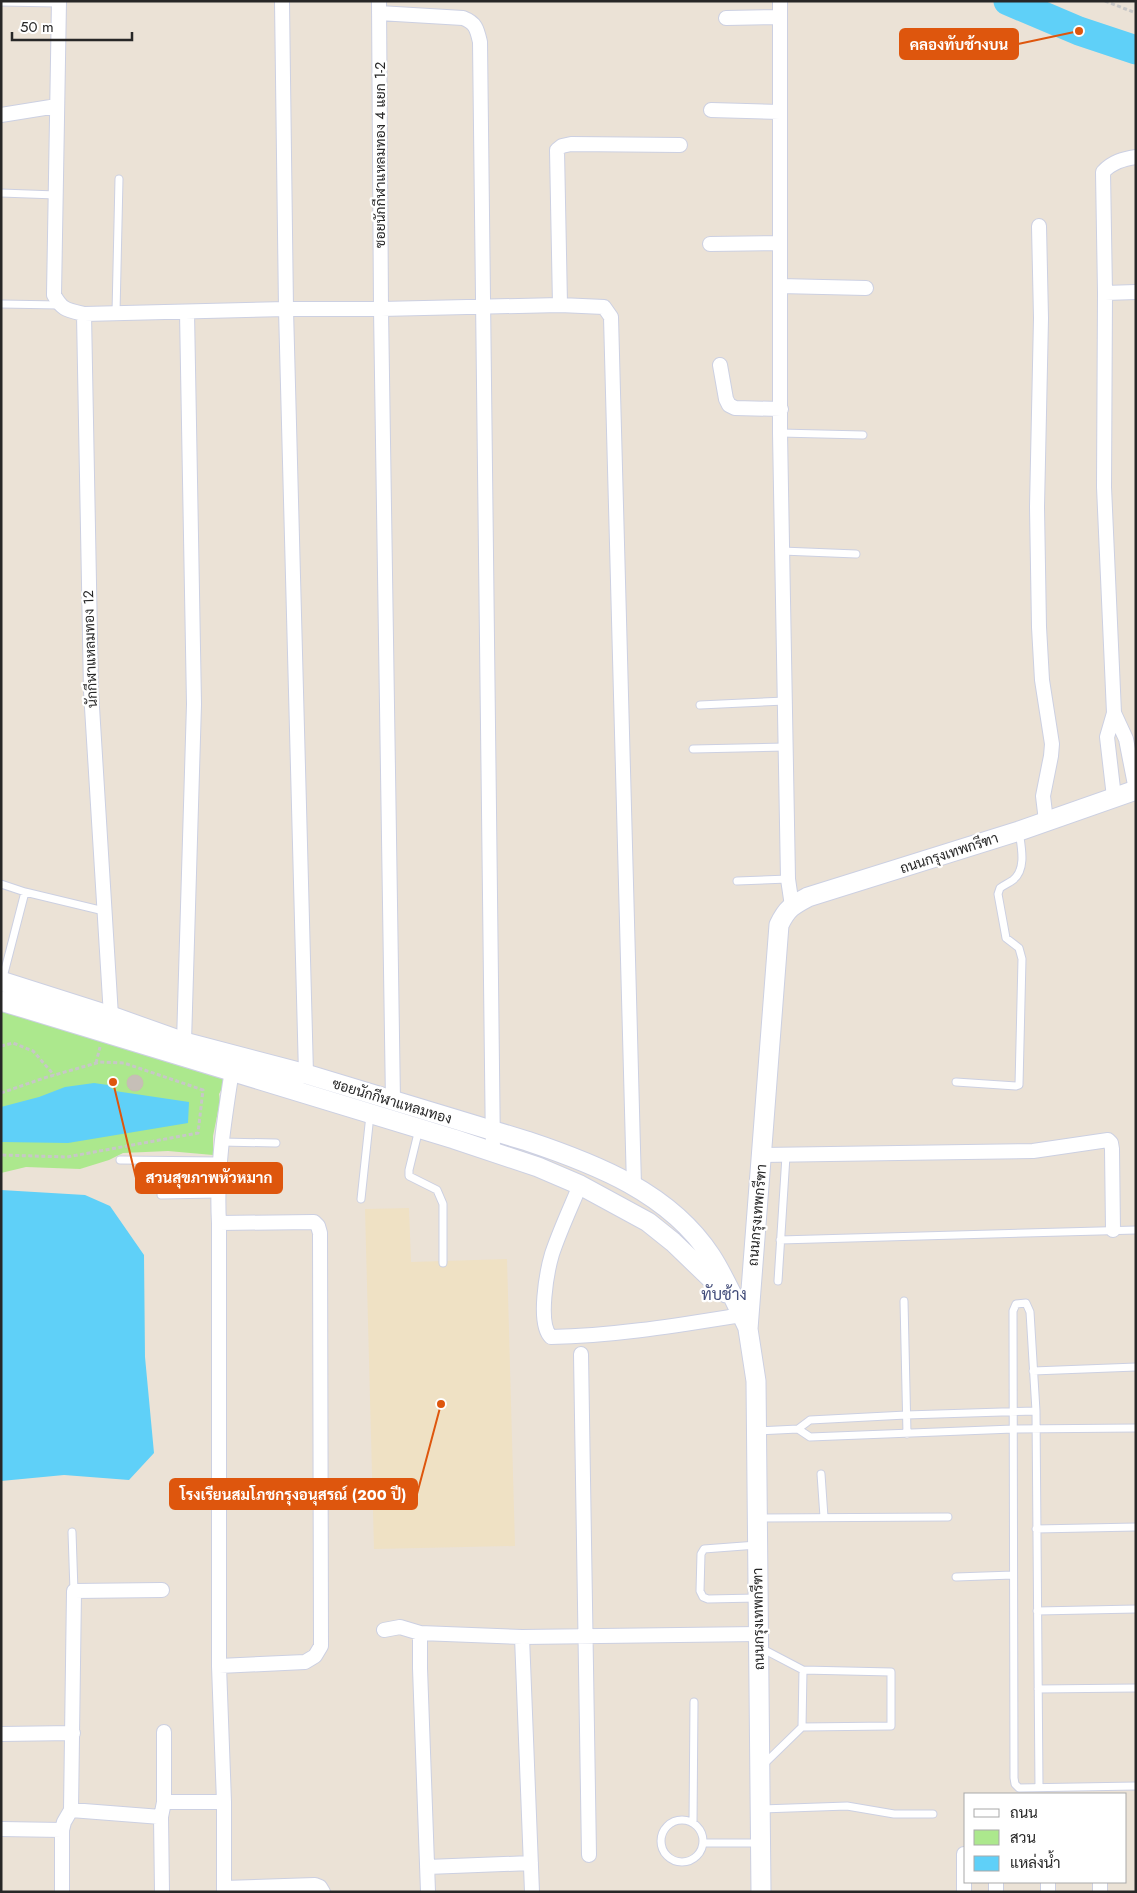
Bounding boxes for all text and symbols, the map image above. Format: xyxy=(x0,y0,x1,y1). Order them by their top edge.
scale bar xyxy=(12,10,132,42)
text: 50 m xyxy=(20,16,54,38)
callout: คลองทับช้างบน xyxy=(900,29,1018,59)
text: คลองทับช้างบน xyxy=(910,34,1009,56)
street label: ซอยนักกีฬาแหลมทอง 4 แยก 1-2 xyxy=(370,62,390,248)
street label: นักกีฬาแหลมทอง 12 xyxy=(78,590,102,708)
street label: ถนนกรุงเทพกรีฑา xyxy=(897,828,1001,878)
street label: ซอยนักกีฬาแหลมทอง xyxy=(330,1073,454,1129)
callout: สวนสุขภาพหัวหมาก xyxy=(136,1163,282,1193)
street label: ถนนกรุงเทพกรีฑา xyxy=(743,1163,771,1267)
text: สวนสุขภาพหัวหมาก xyxy=(146,1167,272,1189)
district label: ทับช้าง xyxy=(701,1283,747,1306)
callout: โรงเรียนสมโภชกรุงอนุสรณ์ (200 ปี) xyxy=(170,1479,417,1509)
text: โรงเรียนสมโภชกรุงอนุสรณ์ (200 ปี) xyxy=(179,1484,406,1506)
street label: ถนนกรุงเทพกรีฑา xyxy=(747,1568,769,1670)
legend xyxy=(964,1793,1127,1883)
text: ถนน xyxy=(1010,1802,1038,1824)
text: สวน xyxy=(1010,1827,1036,1849)
text: แหล่งน้ำ xyxy=(1010,1850,1061,1874)

